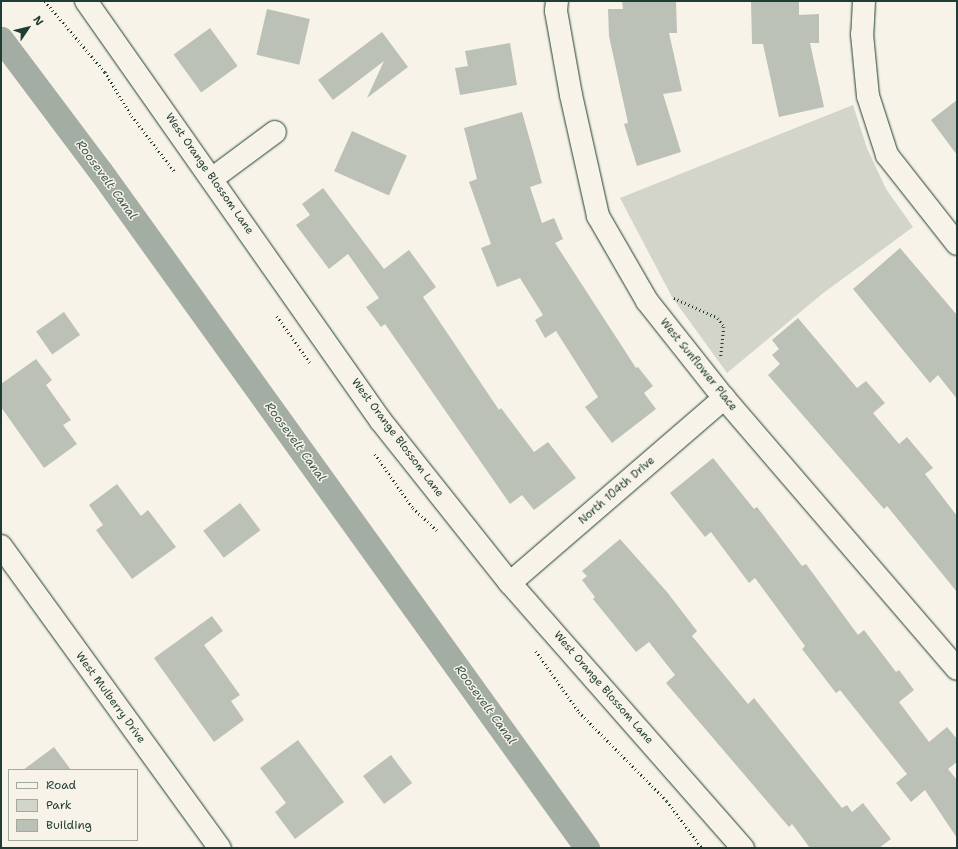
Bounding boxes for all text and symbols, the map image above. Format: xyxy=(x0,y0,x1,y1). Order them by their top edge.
north arrow xyxy=(8,8,48,48)
text: N xyxy=(30,13,47,29)
street label: West Orange Blossom Lane xyxy=(162,111,256,237)
water label: Roosevelt Canal xyxy=(72,138,140,222)
street label: West Sunflower Place xyxy=(657,316,739,414)
street label: West Orange Blossom Lane xyxy=(348,376,446,500)
water label: Roosevelt Canal xyxy=(261,400,329,484)
street label: North 104th Drive xyxy=(576,454,658,528)
street label: West Orange Blossom Lane xyxy=(550,629,656,747)
street label: West Mulberry Drive xyxy=(72,650,148,746)
water label: Roosevelt Canal xyxy=(451,663,519,747)
legend xyxy=(8,769,138,841)
text: Road xyxy=(46,777,76,793)
text: Park xyxy=(46,797,72,813)
text: Building xyxy=(46,817,92,833)

